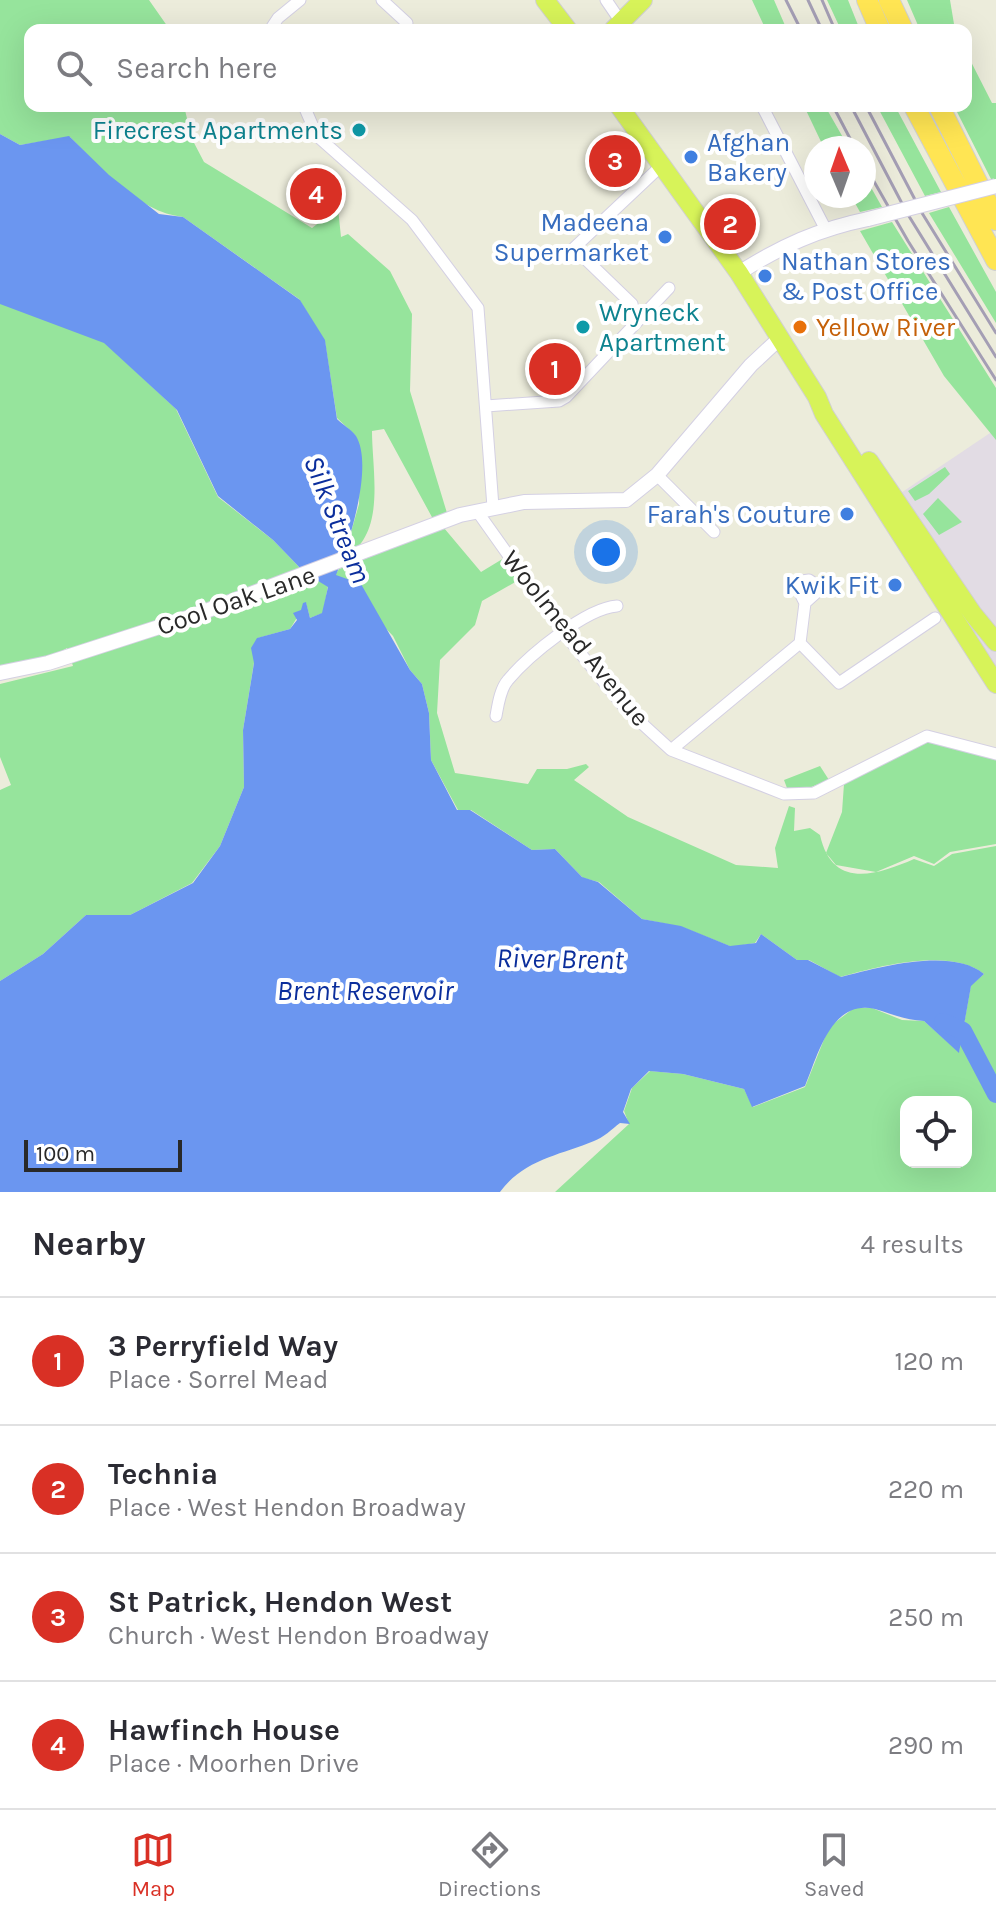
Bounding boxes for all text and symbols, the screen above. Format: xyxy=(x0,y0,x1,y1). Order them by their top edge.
search box xyxy=(24,24,972,112)
icon: search xyxy=(52,46,96,90)
text: Search here xyxy=(116,50,277,86)
place label: Firecrest Apartments xyxy=(93,115,343,146)
marker: Firecrest Apartments xyxy=(350,121,368,139)
place label: Afghan Bakery xyxy=(707,127,790,188)
pin: 3 xyxy=(589,131,641,191)
north arrow xyxy=(804,136,876,208)
marker: Afghan Bakery xyxy=(682,148,700,166)
pin: 4 xyxy=(290,164,342,224)
pin: 2 xyxy=(704,194,756,254)
place label: Madeena Supermarket xyxy=(494,207,649,268)
marker: Madeena Supermarket xyxy=(656,228,674,246)
place label: Nathan Stores & Post Office xyxy=(781,246,951,307)
marker: Nathan Stores & Post Office xyxy=(756,267,774,285)
place label: Wryneck Apartment xyxy=(599,297,726,358)
place label: Yellow River xyxy=(816,312,956,343)
marker: Wryneck Apartment xyxy=(574,318,592,336)
marker: Yellow River xyxy=(791,318,809,336)
pin: 1 xyxy=(529,339,581,399)
water label: Silk Stream xyxy=(297,450,378,588)
place label: Farah's Couture xyxy=(647,499,831,530)
marker: Farah's Couture xyxy=(838,505,856,523)
your location xyxy=(586,532,626,572)
street label: Woolmead Avenue xyxy=(495,544,656,732)
street label: Cool Oak Lane xyxy=(153,559,319,642)
place label: Kwik Fit xyxy=(785,570,879,601)
marker: Kwik Fit xyxy=(886,576,904,594)
water label: River Brent xyxy=(496,941,624,976)
water label: Brent Reservoir xyxy=(277,974,455,1007)
map controls xyxy=(900,1096,972,1168)
button: locate xyxy=(900,1096,972,1168)
scale bar xyxy=(24,1136,182,1172)
text: 100 m xyxy=(36,1141,95,1167)
text: Nearby xyxy=(32,1224,146,1264)
text: 4 results xyxy=(860,1229,964,1260)
text: 3 Perryfield Way xyxy=(108,1328,338,1364)
text: 1 xyxy=(53,1346,63,1377)
text: 120 m xyxy=(894,1346,964,1377)
text: Place · Sorrel Mead xyxy=(108,1364,328,1395)
text: Technia xyxy=(108,1456,218,1492)
text: 2 xyxy=(50,1474,66,1505)
text: 220 m xyxy=(888,1474,964,1505)
text: Place · West Hendon Broadway xyxy=(108,1492,466,1523)
text: St Patrick, Hendon West xyxy=(108,1584,452,1620)
text: 3 xyxy=(50,1602,66,1633)
text: 250 m xyxy=(888,1602,964,1633)
text: Church · West Hendon Broadway xyxy=(108,1620,489,1651)
text: Hawfinch House xyxy=(108,1712,340,1748)
text: 4 xyxy=(50,1730,66,1761)
text: 290 m xyxy=(888,1730,964,1761)
text: Place · Moorhen Drive xyxy=(108,1748,359,1779)
tab: Map xyxy=(131,1828,175,1902)
tab: Directions xyxy=(438,1828,541,1902)
tab: Saved xyxy=(804,1828,865,1902)

